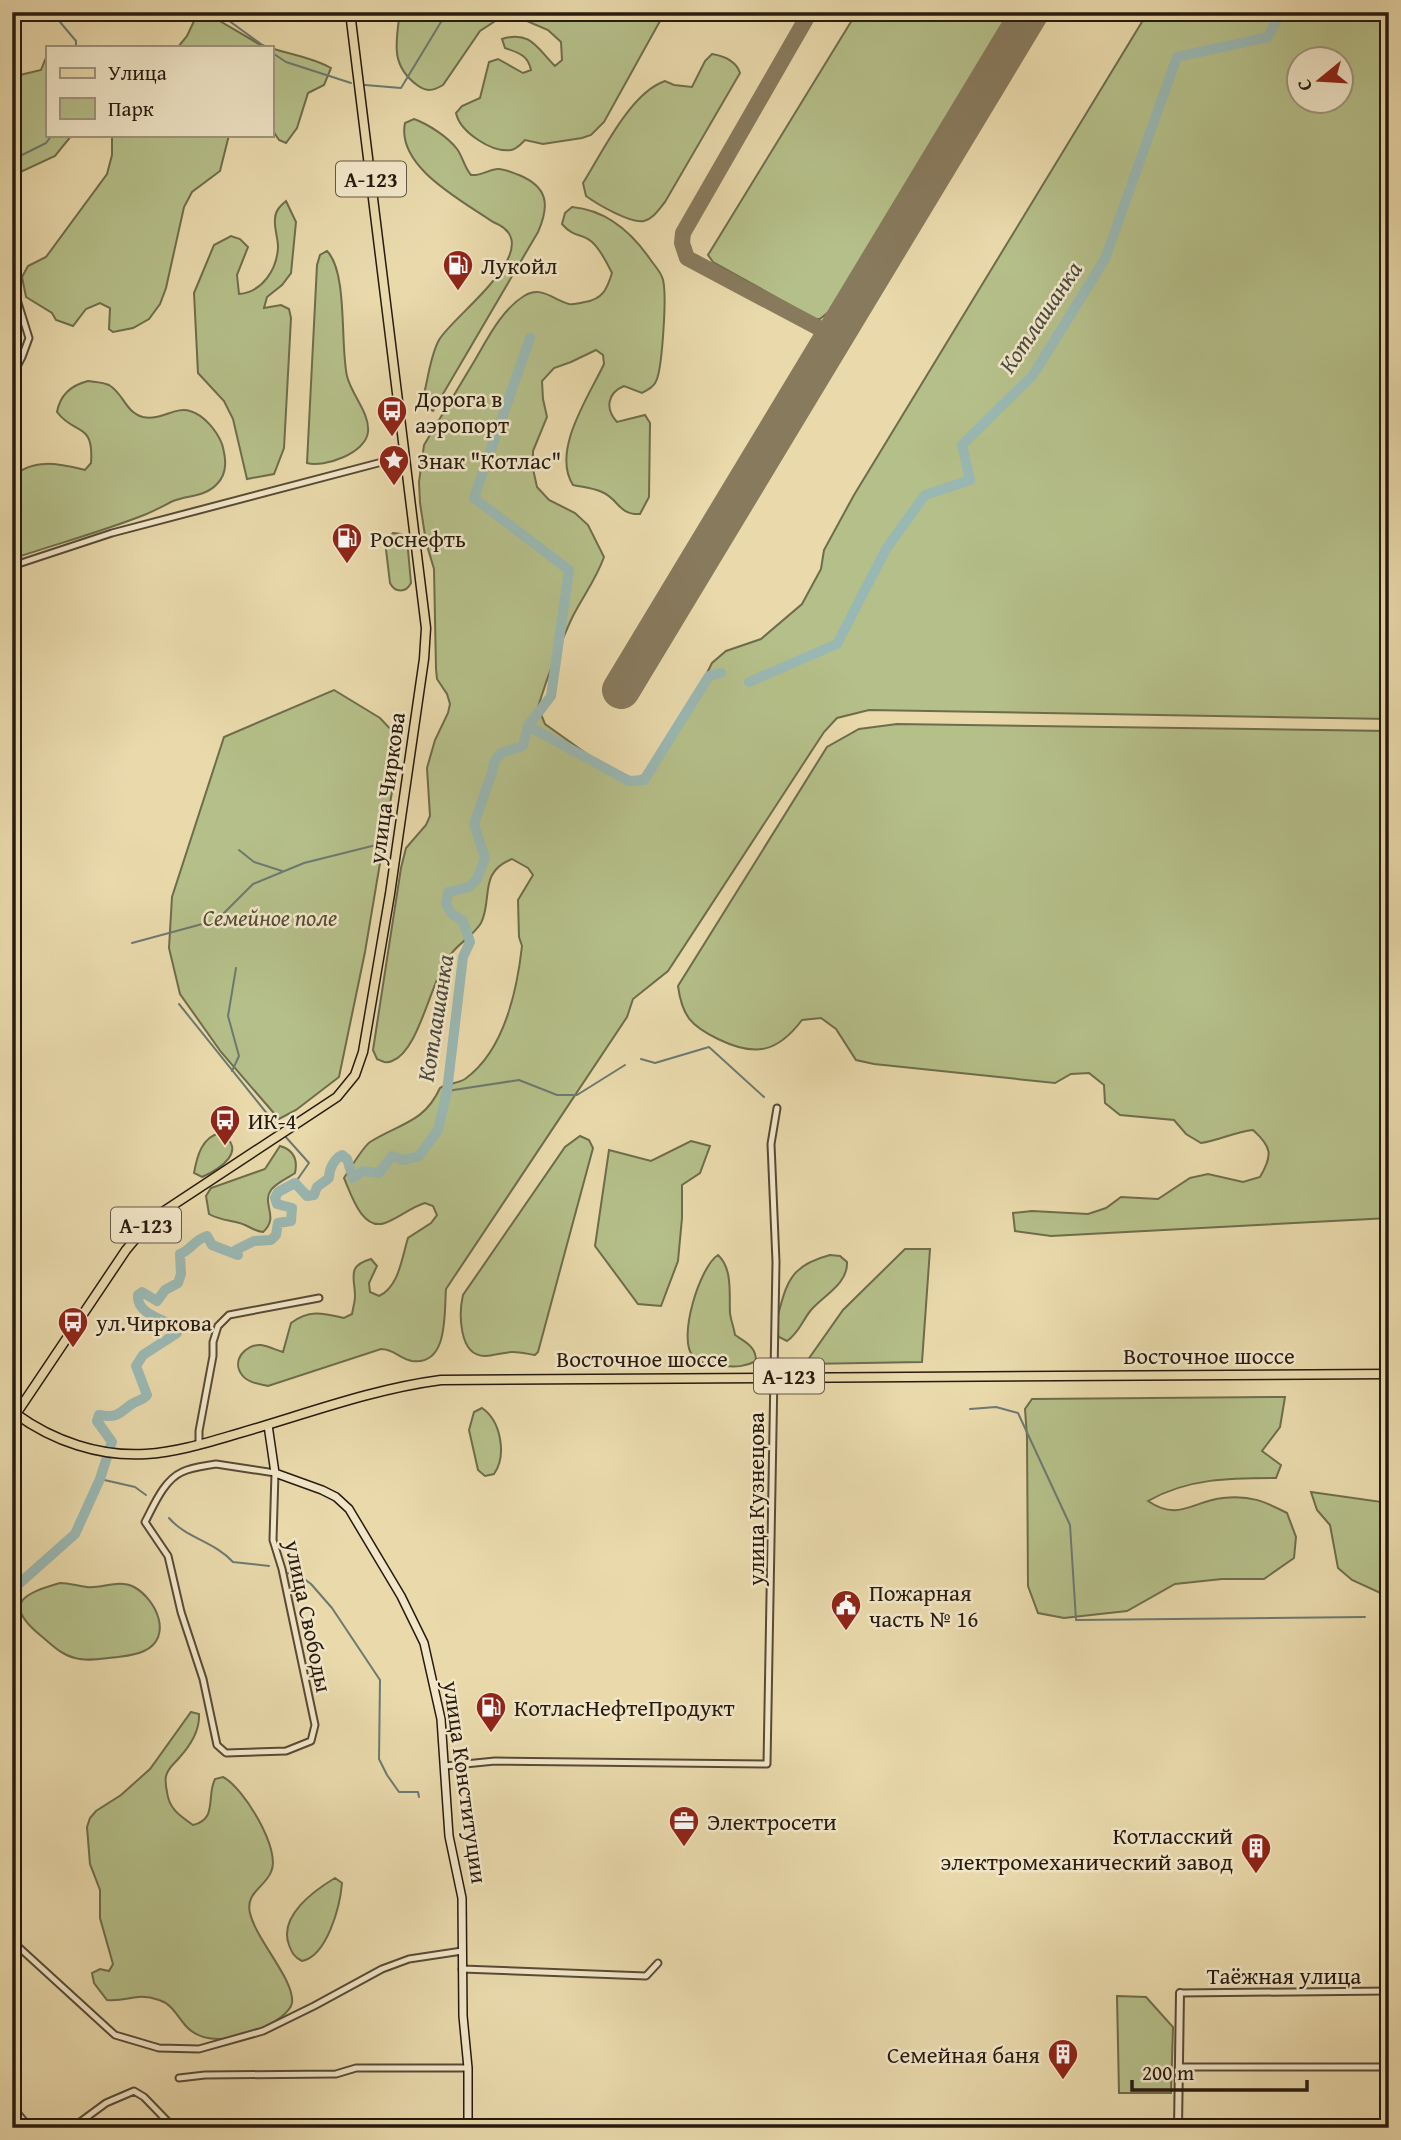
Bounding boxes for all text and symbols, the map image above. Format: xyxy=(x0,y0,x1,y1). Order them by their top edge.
legend xyxy=(46,46,273,136)
north arrow xyxy=(1286,46,1356,116)
text: Улица xyxy=(108,57,167,88)
text: С xyxy=(1289,76,1319,95)
text: Парк xyxy=(108,93,154,124)
road number: А-123 xyxy=(336,162,406,196)
fuel station icon: Лукойл xyxy=(441,248,475,292)
place label: Лукойл xyxy=(481,249,558,282)
water label: Котлашанка xyxy=(990,254,1090,380)
place label: Дорога в аэропорт xyxy=(414,382,509,441)
bus stop icon: Дорога в аэропорт xyxy=(375,394,409,438)
place icon: Знак "Котлас" xyxy=(377,443,411,487)
place label: Знак "Котлас" xyxy=(417,444,561,477)
fuel station icon: Роснефть xyxy=(330,521,364,565)
place label: Роснефть xyxy=(370,522,466,555)
street label: улица Чиркова xyxy=(359,710,413,867)
park label: Семейное поле xyxy=(203,901,337,934)
water label: Котлашанка xyxy=(408,952,462,1084)
bus stop icon: ИК-4 xyxy=(208,1103,242,1147)
place label: ИК-4 xyxy=(248,1104,297,1137)
road number: А-123 xyxy=(111,1208,181,1242)
bus stop icon: ул.Чиркова xyxy=(56,1305,90,1349)
place label: ул.Чиркова xyxy=(95,1306,212,1339)
street label: Восточное шоссе xyxy=(1123,1339,1295,1372)
street label: Восточное шоссе xyxy=(556,1342,728,1375)
road number: А-123 xyxy=(754,1358,824,1394)
street label: улица Кузнецова xyxy=(739,1412,772,1587)
street label: улица Свободы xyxy=(277,1536,341,1695)
place label: Пожарная часть № 16 xyxy=(869,1576,978,1635)
public building icon: Пожарная часть № 16 xyxy=(829,1588,863,1632)
street label: улица Конституции xyxy=(435,1677,497,1886)
fuel station icon: КотласНефтеПродукт xyxy=(474,1690,508,1734)
place label: КотласНефтеПродукт xyxy=(514,1691,735,1724)
office icon: Электросети xyxy=(667,1804,701,1848)
place label: Электросети xyxy=(707,1805,837,1838)
place label: Котласский электромеханический завод xyxy=(940,1819,1233,1878)
building icon: Котласский электромеханический завод xyxy=(1239,1831,1273,1875)
street label: Таёжная улица xyxy=(1207,1959,1361,1992)
building icon: Семейная баня xyxy=(1046,2037,1080,2081)
place label: Семейная баня xyxy=(887,2038,1040,2071)
scale bar xyxy=(1132,2049,1306,2093)
text: 200 m xyxy=(1142,2057,1194,2088)

